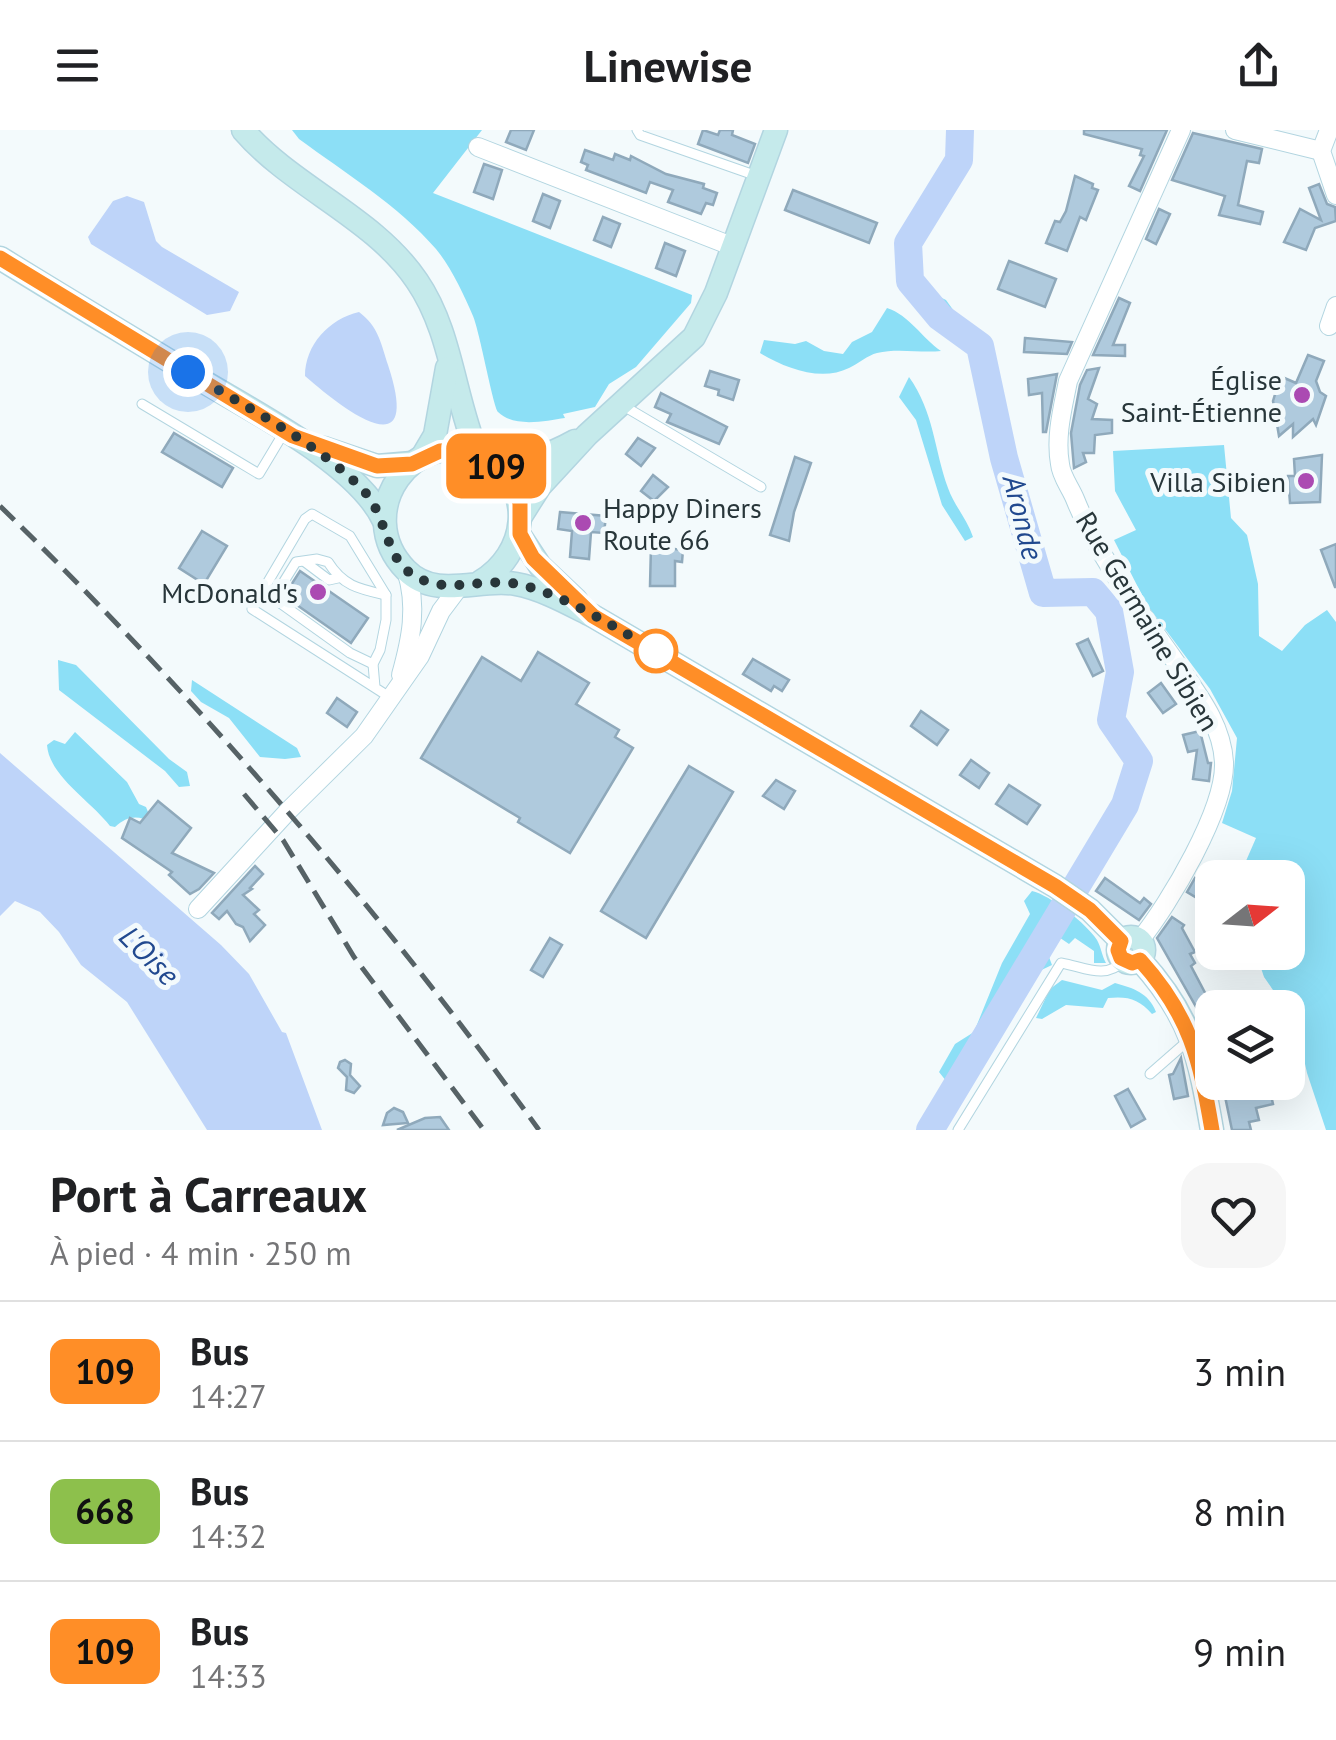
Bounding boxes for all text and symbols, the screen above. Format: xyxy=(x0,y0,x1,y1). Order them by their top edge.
text: Linewise xyxy=(584,36,752,94)
icon: menu xyxy=(50,38,105,93)
icon: share xyxy=(1231,38,1286,93)
your location xyxy=(163,347,213,397)
place label: Église Saint-Étienne xyxy=(1121,361,1282,430)
marker: Église Saint-Étienne xyxy=(1291,384,1313,406)
line badge: 109 xyxy=(438,434,554,498)
text: 109 xyxy=(466,443,526,489)
place label: Villa Sibien xyxy=(1149,463,1286,500)
water label: Aronde xyxy=(994,469,1053,564)
marker: Villa Sibien xyxy=(1295,470,1317,492)
place label: Happy Diners Route 66 xyxy=(603,489,762,558)
street label: Rue Germaine Sibien xyxy=(1068,504,1228,738)
marker: Happy Diners Route 66 xyxy=(572,512,594,534)
place label: McDonald's xyxy=(161,574,298,611)
marker: McDonald's xyxy=(307,581,329,603)
unlabelled marker xyxy=(635,630,677,672)
north arrow xyxy=(1195,860,1305,970)
map controls xyxy=(1195,860,1305,1100)
water label: L'Oise xyxy=(112,917,188,993)
button: layers xyxy=(1195,990,1305,1100)
text: Port à Carreaux xyxy=(50,1163,367,1225)
button: heart xyxy=(1181,1163,1286,1268)
text: À pied · 4 min · 250 m xyxy=(50,1232,351,1274)
text: Bus xyxy=(190,1326,249,1375)
text: 3 min xyxy=(1193,1347,1286,1396)
text: 109 xyxy=(75,1348,135,1394)
text: 14:27 xyxy=(190,1375,267,1417)
text: Bus xyxy=(190,1466,249,1515)
text: 8 min xyxy=(1193,1487,1286,1536)
text: 668 xyxy=(75,1488,135,1534)
text: 14:32 xyxy=(190,1515,267,1557)
text: Bus xyxy=(190,1606,249,1655)
text: 9 min xyxy=(1193,1627,1286,1676)
text: 109 xyxy=(75,1628,135,1674)
text: 14:33 xyxy=(190,1655,267,1697)

